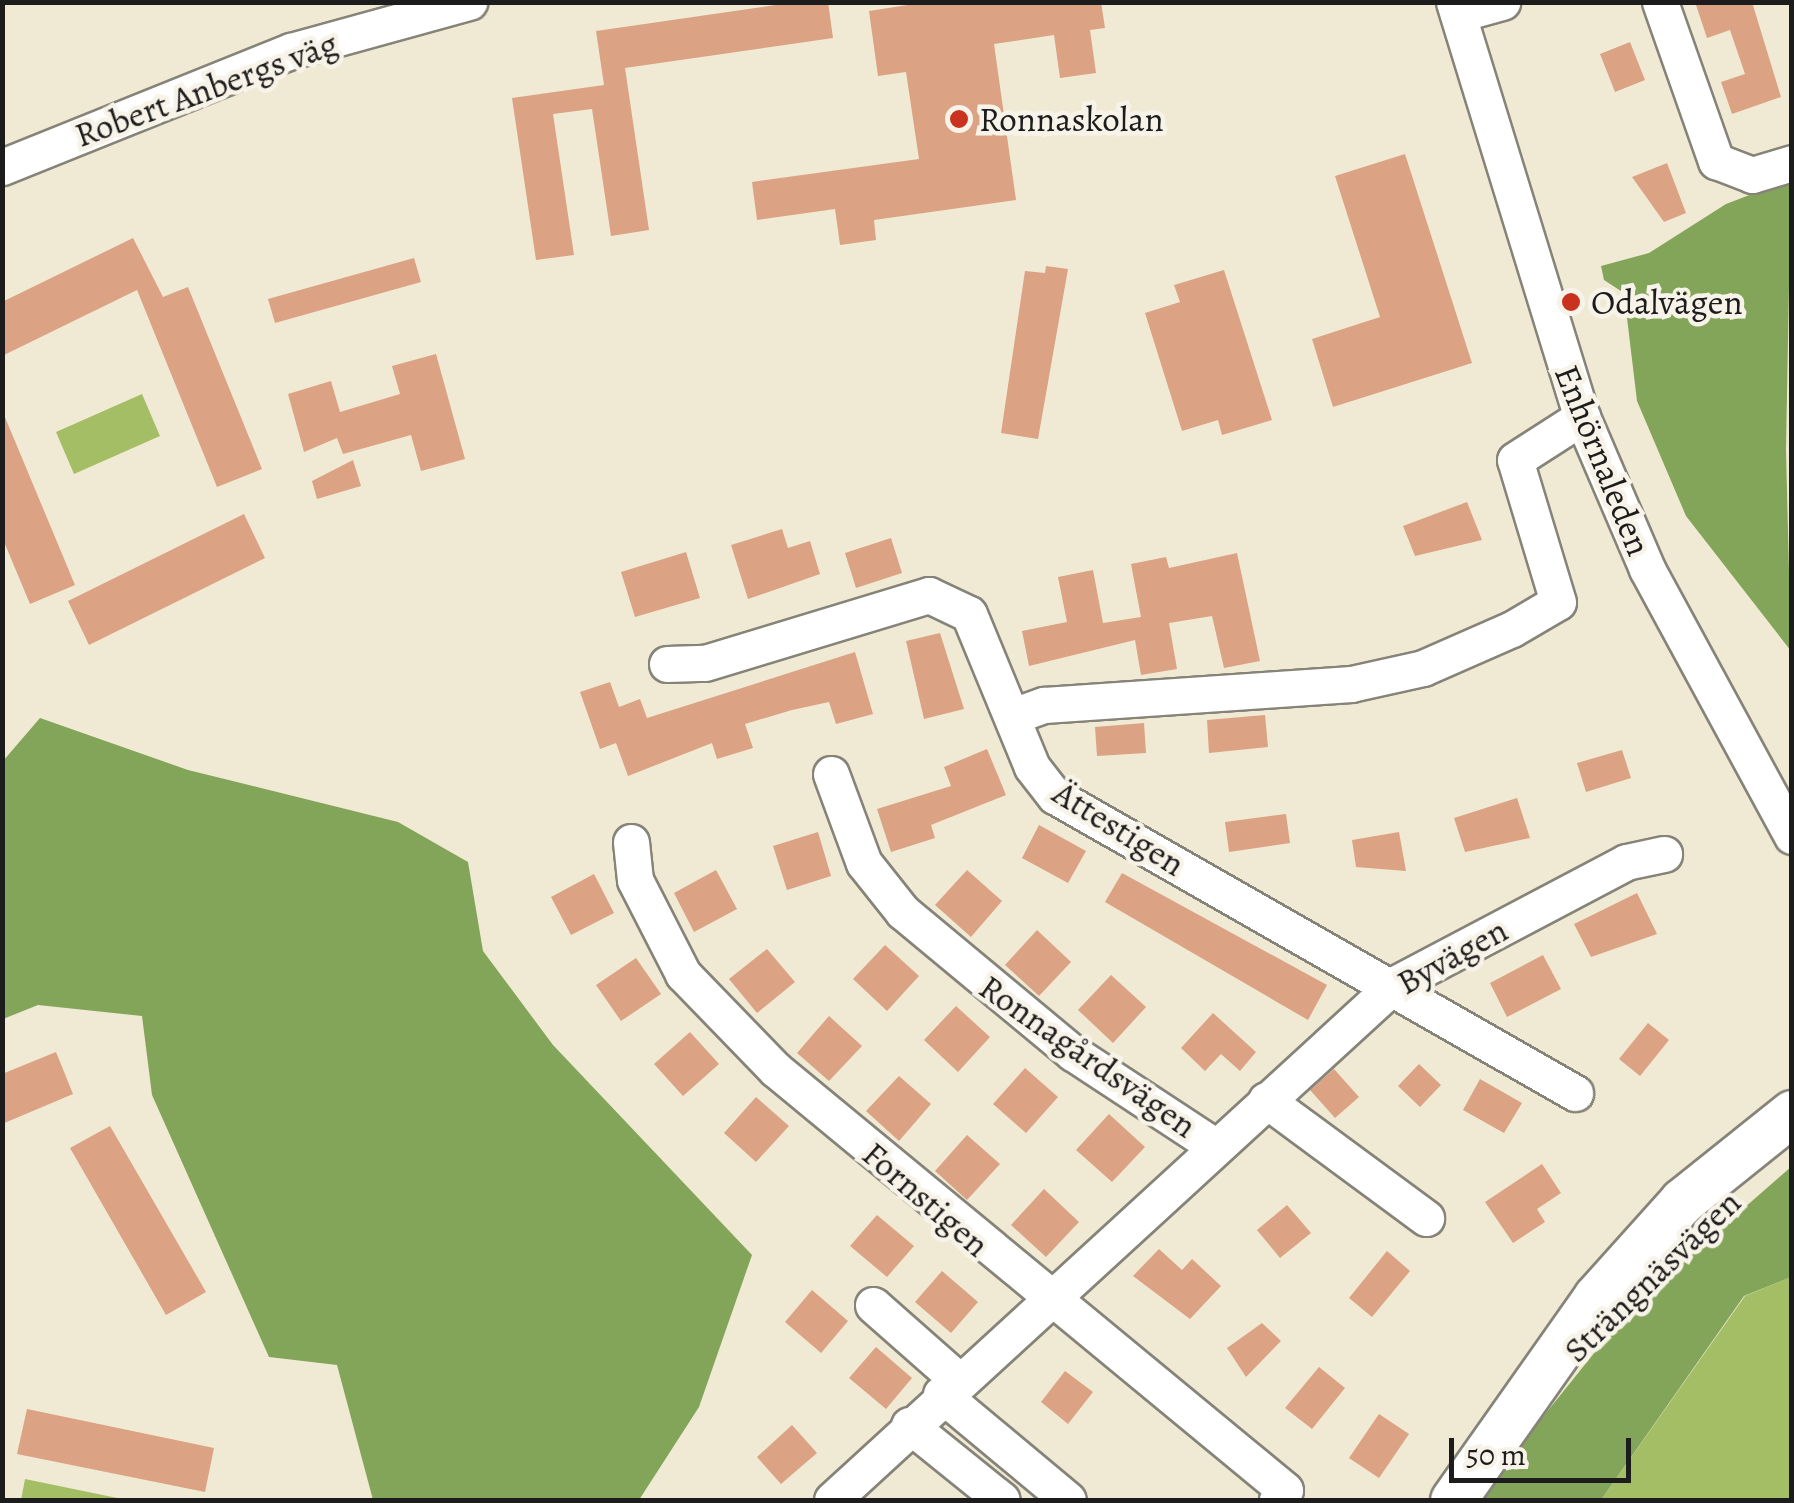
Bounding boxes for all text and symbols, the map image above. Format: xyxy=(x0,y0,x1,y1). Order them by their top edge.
street label: Robert Anbergs väg xyxy=(69,22,343,156)
place label: Ronnaskolan xyxy=(979,98,1164,140)
marker: Ronnaskolan xyxy=(948,108,970,130)
place label: Odalvägen xyxy=(1591,281,1743,323)
marker: Odalvägen xyxy=(1560,291,1582,313)
street label: Enhörnaleden xyxy=(1546,359,1660,561)
street label: Ättestigen xyxy=(1045,771,1193,885)
street label: Byvägen xyxy=(1389,909,1515,1003)
street label: Ronnagårdsvägen xyxy=(971,966,1205,1146)
street label: Fornstigen xyxy=(854,1133,998,1265)
street label: Strängnäsvägen xyxy=(1555,1181,1749,1371)
scale bar xyxy=(1454,1418,1636,1480)
text: 50 m xyxy=(1466,1435,1526,1475)

